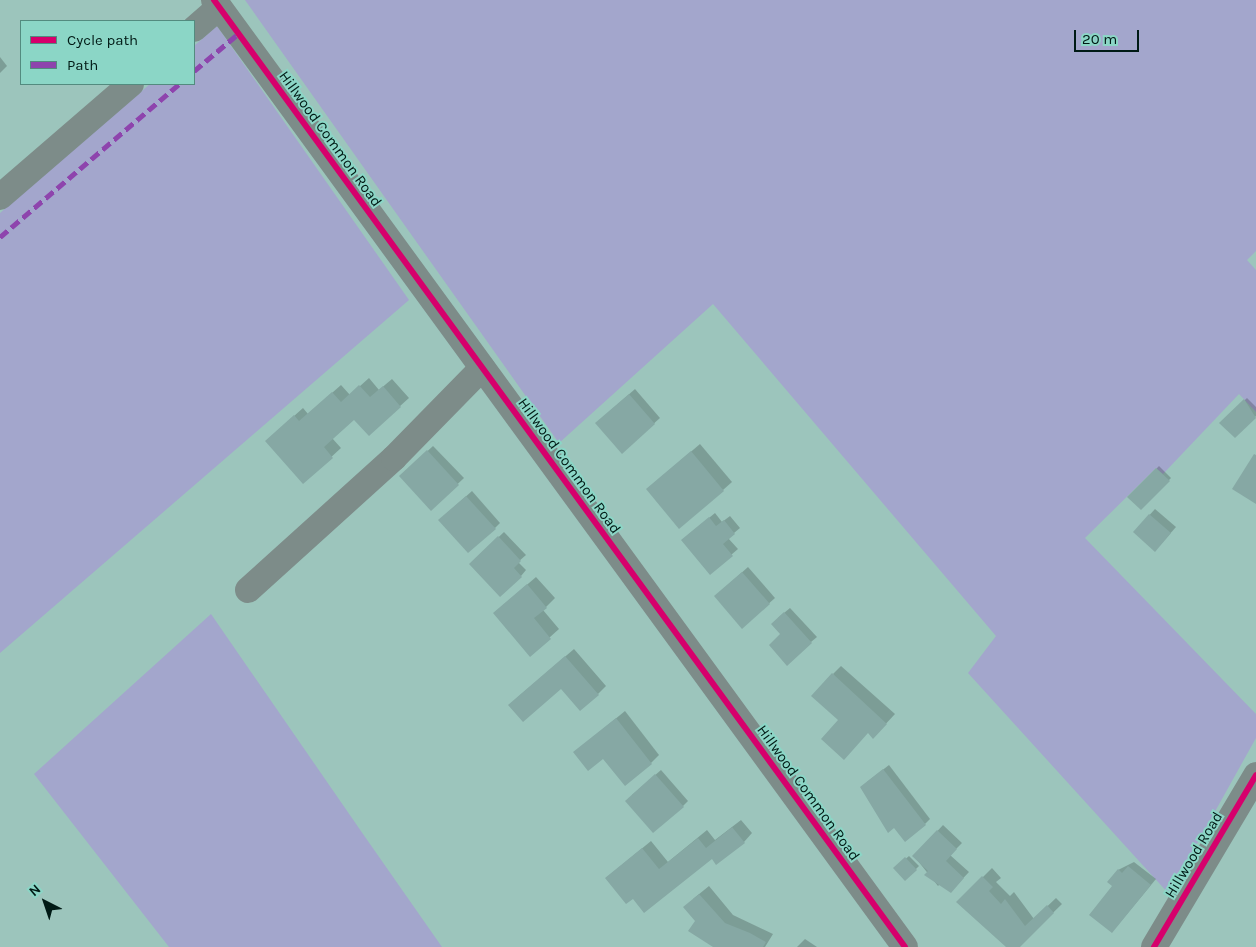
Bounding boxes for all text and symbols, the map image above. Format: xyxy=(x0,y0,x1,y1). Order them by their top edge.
legend xyxy=(20,20,195,85)
scale bar xyxy=(1076,20,1141,52)
text: 20 m xyxy=(1082,30,1117,48)
text: Cycle path xyxy=(67,31,138,49)
text: Path xyxy=(67,56,98,74)
street label: Hillwood Common Road xyxy=(275,68,385,210)
street label: Hillwood Common Road xyxy=(514,395,624,537)
street label: Hillwood Common Road xyxy=(753,722,863,864)
street label: Hillwood Road xyxy=(1161,809,1227,901)
north arrow xyxy=(20,877,70,927)
text: N xyxy=(25,881,44,900)

